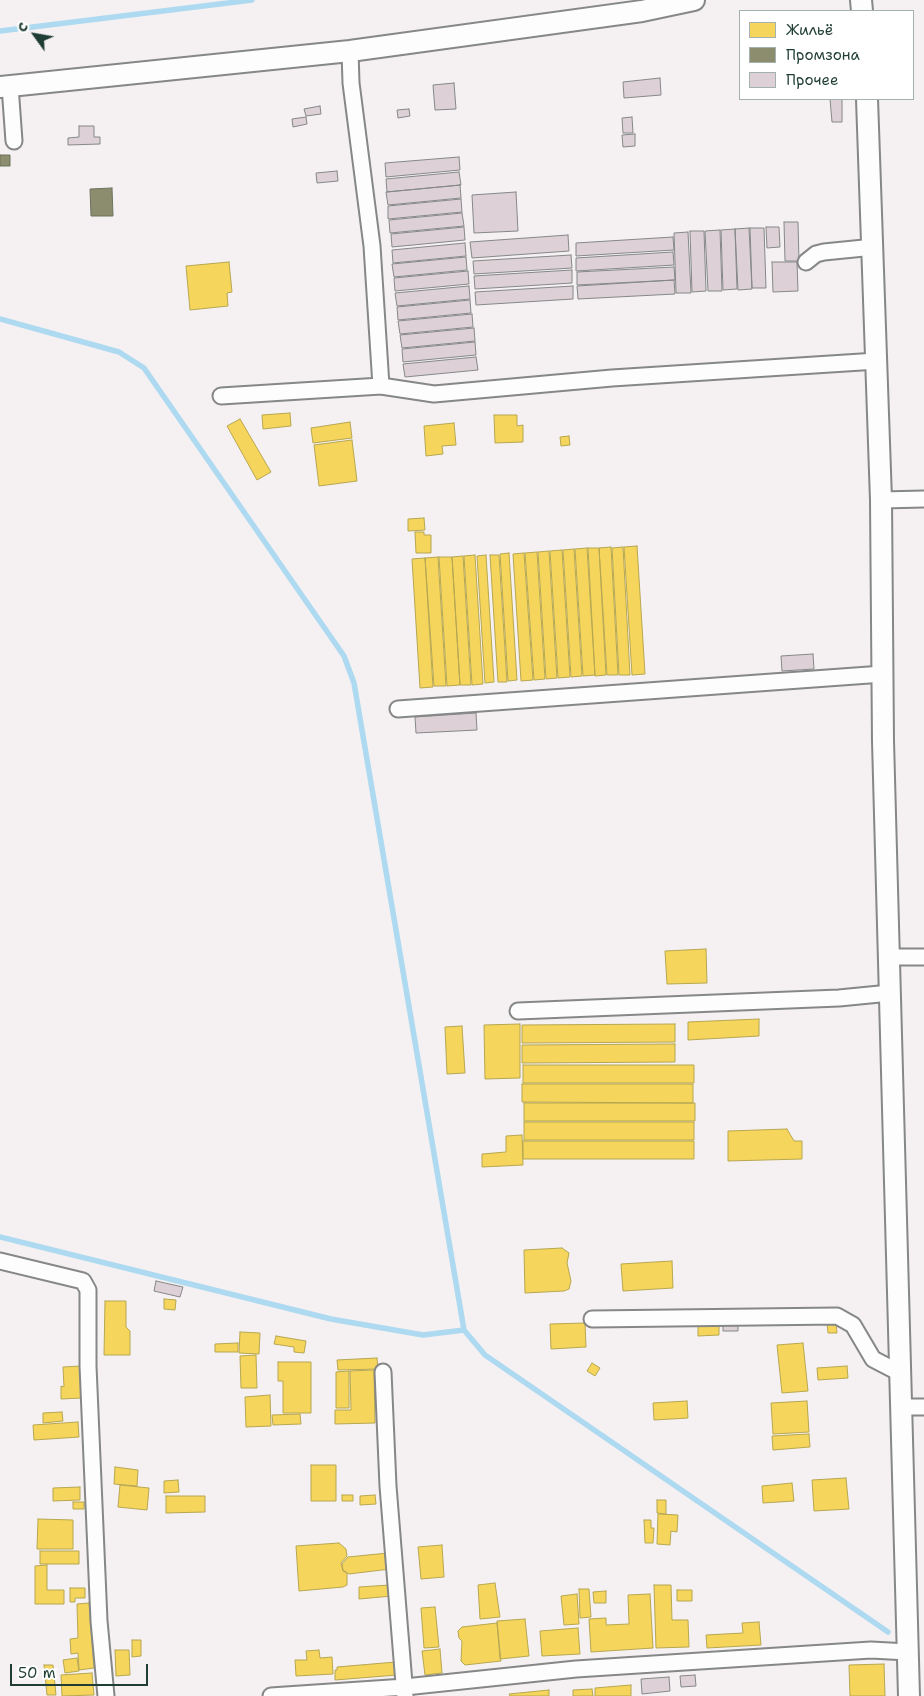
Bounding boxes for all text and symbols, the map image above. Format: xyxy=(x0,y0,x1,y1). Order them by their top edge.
north arrow xyxy=(10,10,60,60)
legend xyxy=(739,10,914,100)
text: С xyxy=(12,19,32,35)
text: Жильё xyxy=(786,20,833,40)
text: Промзона xyxy=(786,45,860,65)
text: Прочее xyxy=(786,70,838,90)
scale bar xyxy=(12,1654,150,1686)
text: 50 m xyxy=(18,1663,56,1683)

